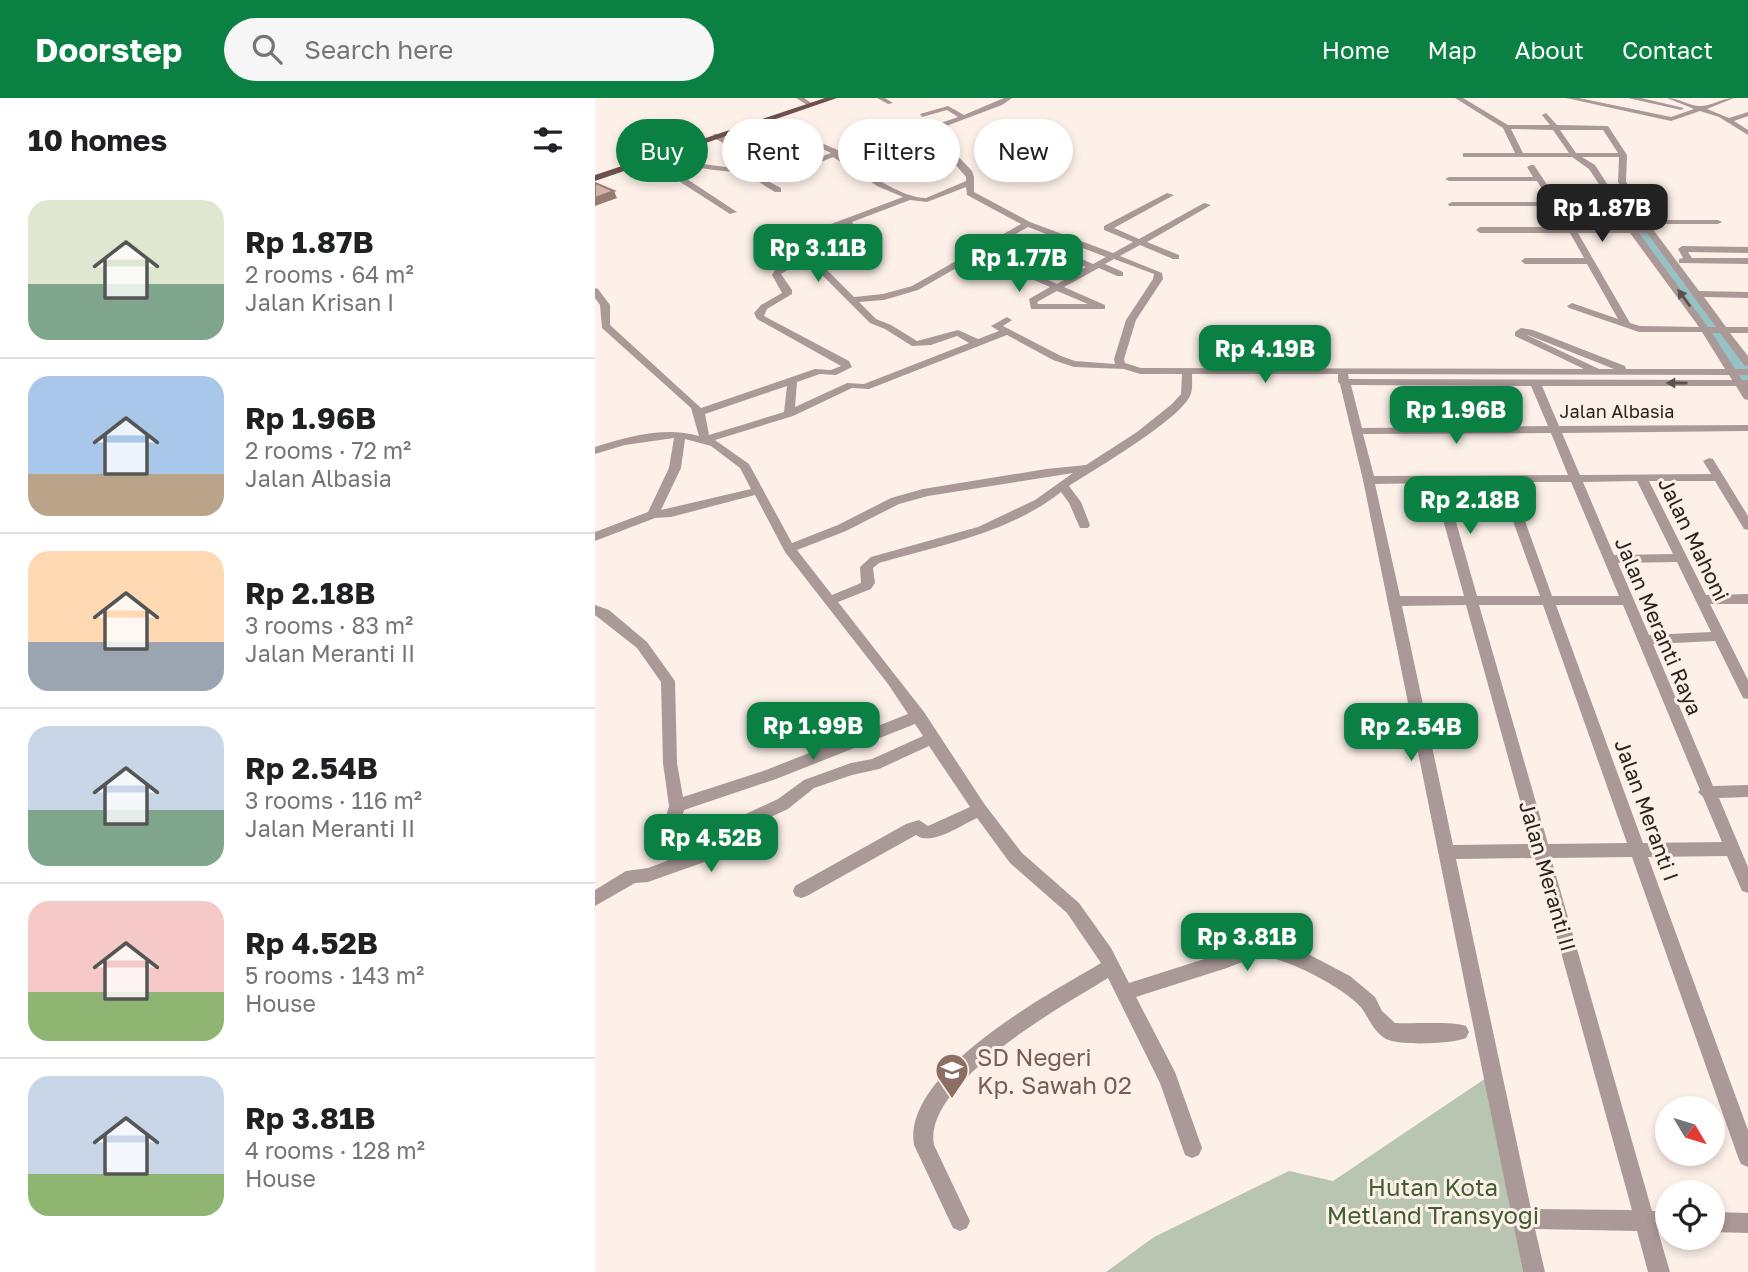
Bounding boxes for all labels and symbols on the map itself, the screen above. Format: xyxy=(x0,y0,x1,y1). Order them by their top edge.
pin: Rp 1.87B xyxy=(1530,184,1674,244)
pin: Rp 3.11B xyxy=(746,225,890,284)
pin: Rp 1.77B xyxy=(947,234,1091,294)
one-way arrow xyxy=(1678,289,1692,307)
pin: Rp 4.19B xyxy=(1193,326,1337,385)
one-way arrow xyxy=(1666,377,1688,389)
pin: Rp 1.96B xyxy=(1384,386,1528,446)
street label: Jalan Albasia xyxy=(1560,400,1674,422)
street label: Jalan Mahoni xyxy=(1653,473,1735,605)
pin: Rp 2.18B xyxy=(1398,476,1542,536)
street label: Jalan Meranti Raya xyxy=(1610,533,1708,719)
pin: Rp 1.99B xyxy=(741,702,885,762)
pin: Rp 2.54B xyxy=(1339,704,1483,763)
street label: Jalan Meranti I xyxy=(1609,736,1685,884)
street label: Jalan Meranti II xyxy=(1514,798,1582,954)
pin: Rp 4.52B xyxy=(639,814,783,874)
pin: Rp 3.81B xyxy=(1175,914,1319,973)
place label: SD Negeri Kp. Sawah 02 xyxy=(977,1042,1132,1099)
school or university icon: SD Negeri Kp. Sawah 02 xyxy=(933,1051,971,1100)
north arrow xyxy=(1655,1096,1725,1166)
park label: Hutan Kota Metland Transyogi xyxy=(1327,1172,1539,1229)

